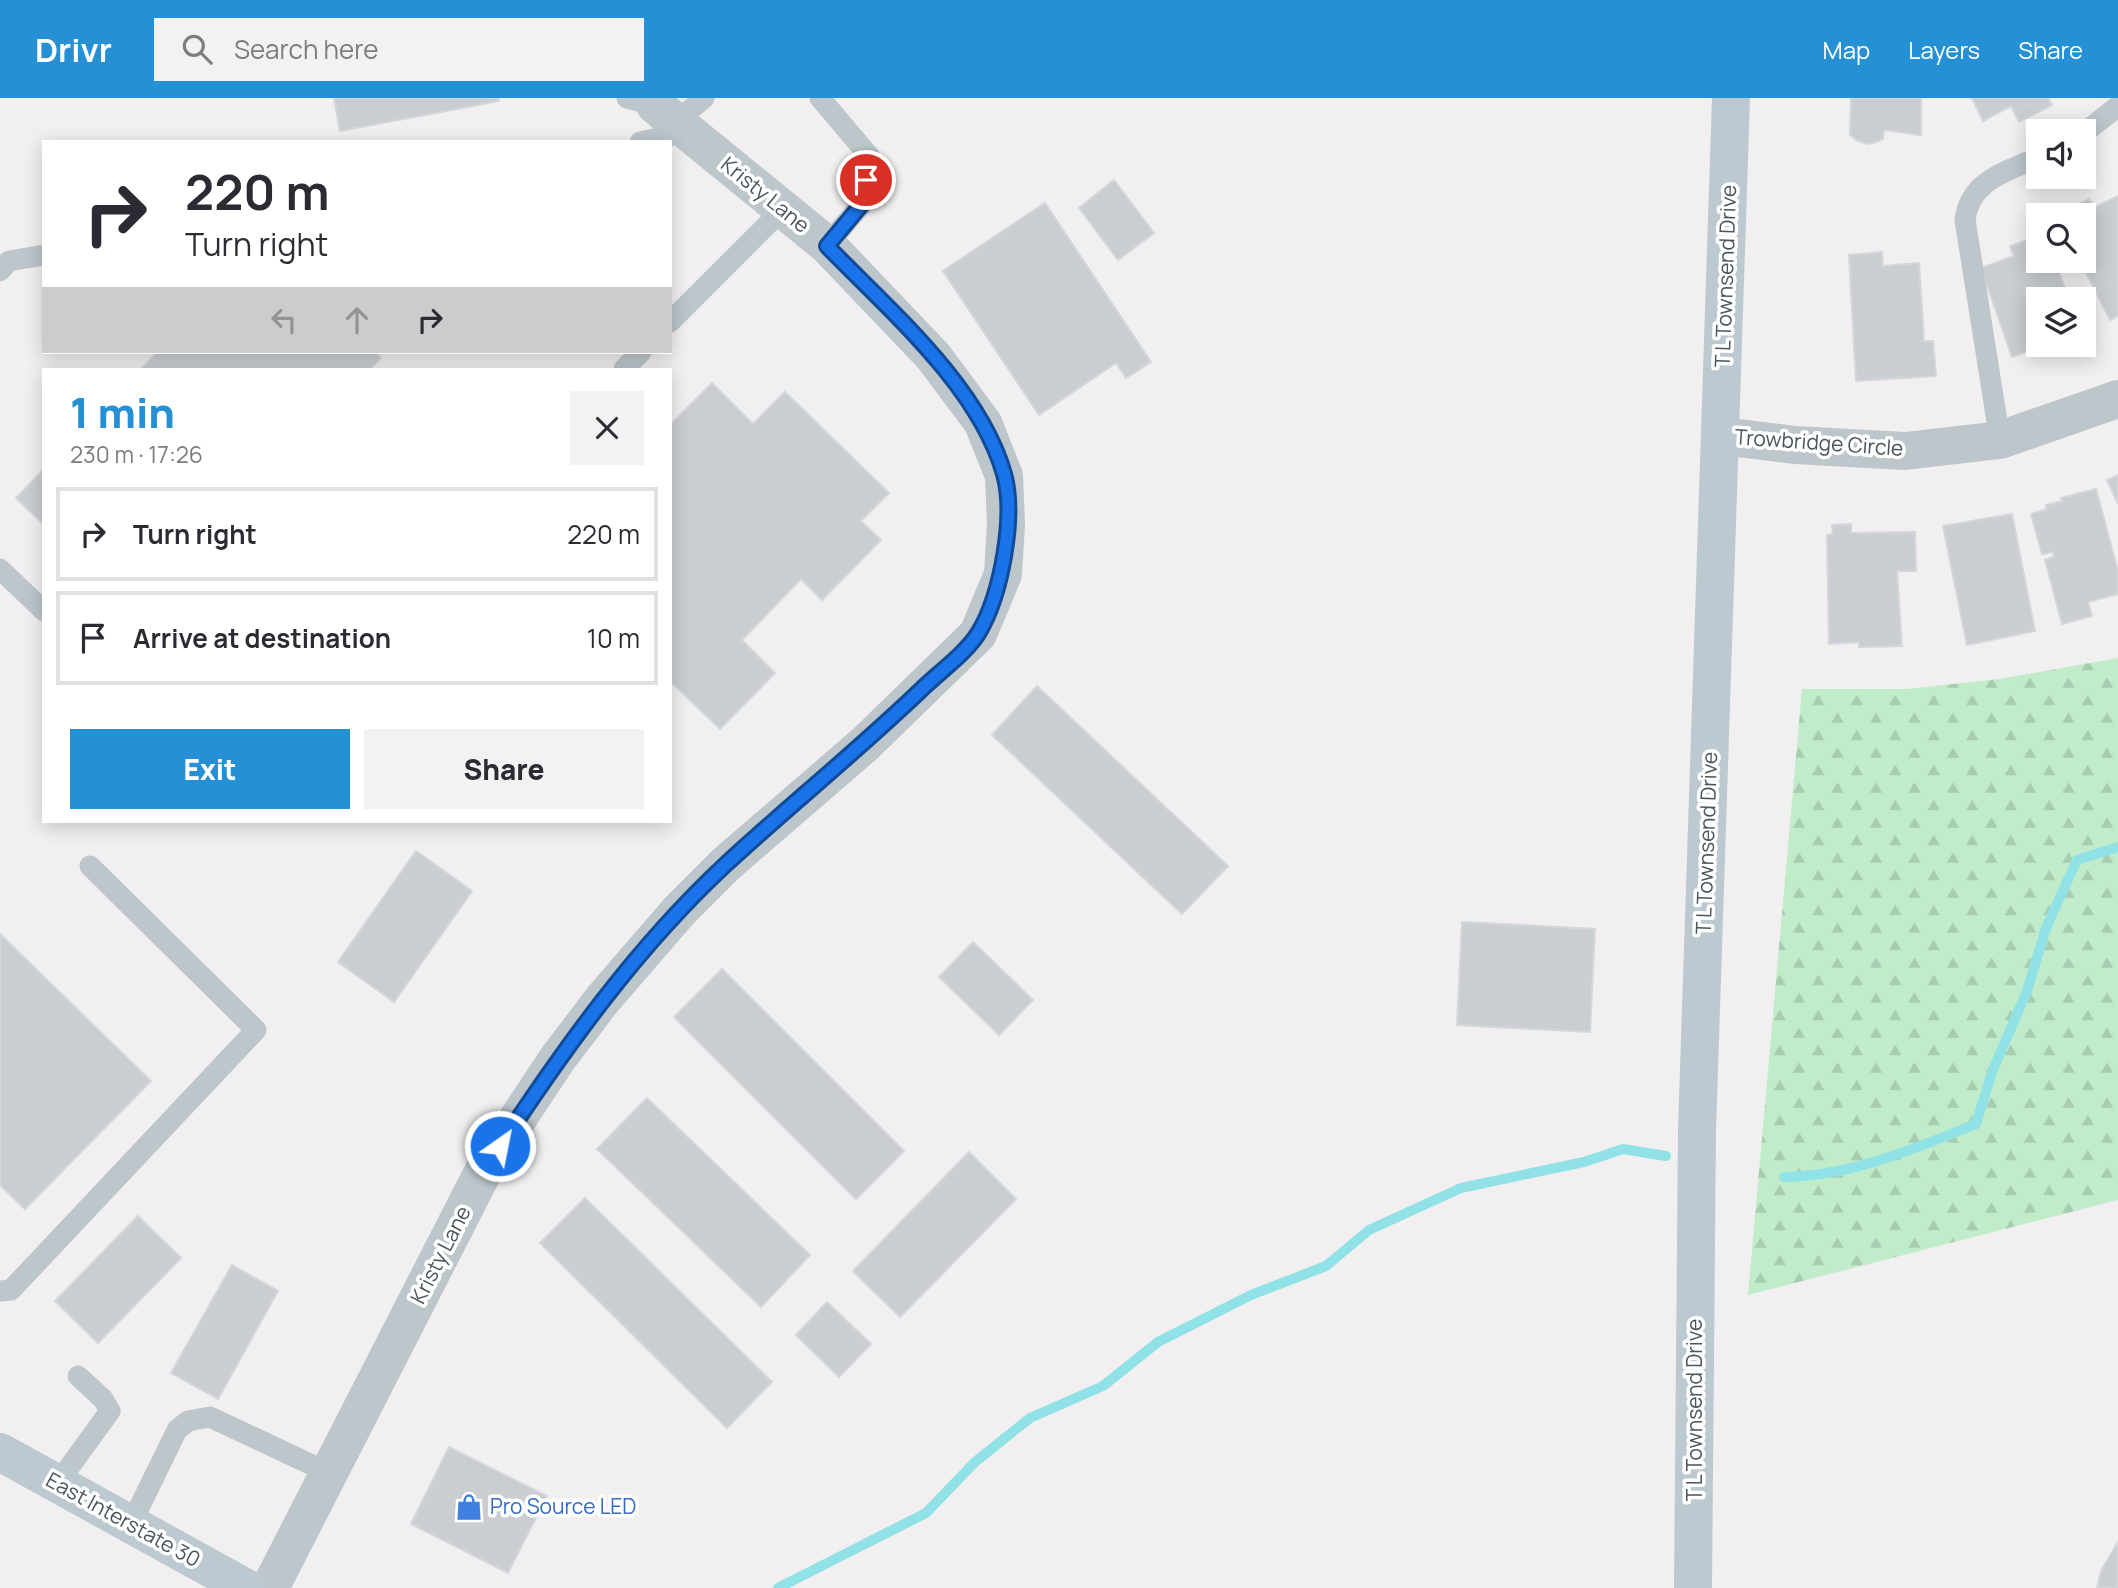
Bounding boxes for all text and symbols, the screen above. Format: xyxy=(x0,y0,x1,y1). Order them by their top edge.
search box xyxy=(154,18,644,81)
text: Drivr xyxy=(35,27,112,72)
icon: search xyxy=(178,30,216,68)
text: Search here xyxy=(234,31,378,67)
text: Map xyxy=(1823,33,1870,66)
text: Layers xyxy=(1908,33,1980,66)
text: Share xyxy=(2018,33,2083,66)
map controls xyxy=(2026,119,2096,357)
button: sound xyxy=(2026,119,2096,189)
street label: Kristy Lane xyxy=(715,150,816,239)
pin xyxy=(836,150,896,210)
text: 220 m xyxy=(185,158,329,225)
icon: arrive xyxy=(847,161,885,199)
icon: right xyxy=(70,168,161,259)
street label: T L Townsend Drive xyxy=(1708,184,1742,368)
button: search xyxy=(2026,203,2096,273)
text: Turn right xyxy=(185,222,328,266)
button: layers xyxy=(2026,287,2096,357)
icon: left xyxy=(265,301,303,339)
icon: ahead xyxy=(338,301,376,339)
icon: right xyxy=(411,301,449,339)
text: 1 min xyxy=(70,383,175,441)
button: close xyxy=(570,391,644,465)
street label: Trowbridge Circle xyxy=(1734,422,1904,462)
text: 230 m · 17:26 xyxy=(70,438,203,470)
icon: right xyxy=(74,515,112,553)
text: Turn right xyxy=(133,516,257,552)
text: 220 m xyxy=(567,516,640,552)
icon: arrive xyxy=(74,619,112,657)
text: Arrive at destination xyxy=(133,620,391,656)
text: 10 m xyxy=(587,620,640,656)
button: Exit xyxy=(70,729,350,809)
button: Share xyxy=(364,729,644,809)
street label: T L Townsend Drive xyxy=(1689,751,1723,935)
position arrow xyxy=(463,1109,537,1183)
street label: Kristy Lane xyxy=(403,1201,477,1308)
street label: T L Townsend Drive xyxy=(1680,1319,1708,1501)
street label: East Interstate 30 xyxy=(41,1465,206,1573)
shop icon: Pro Source LED xyxy=(454,1492,484,1522)
place label: Pro Source LED xyxy=(490,1492,636,1520)

